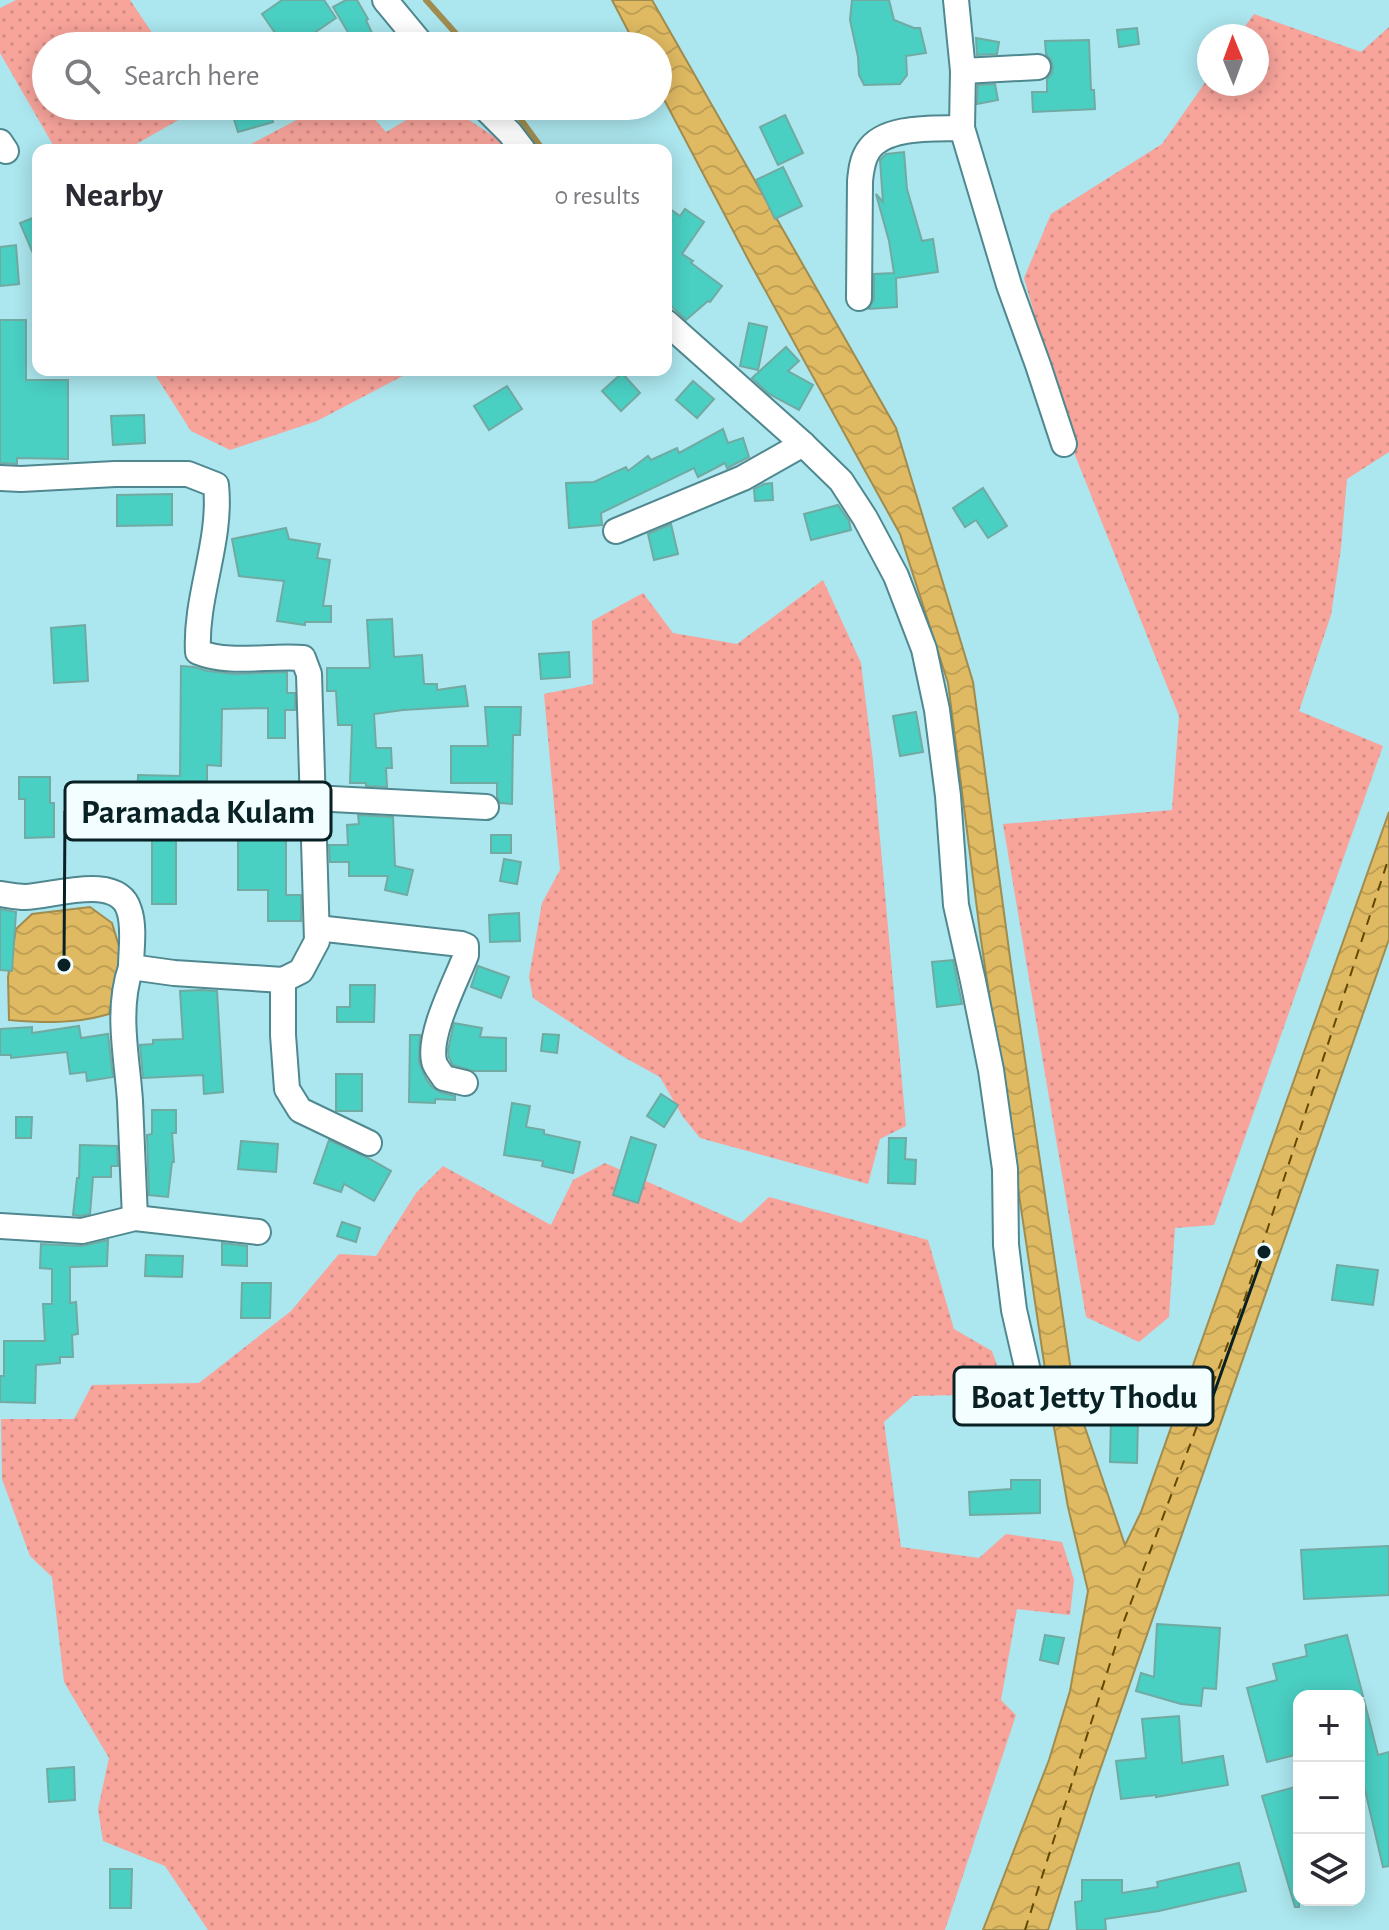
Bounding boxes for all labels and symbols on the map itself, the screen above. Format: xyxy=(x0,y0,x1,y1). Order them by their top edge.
north arrow xyxy=(1197,24,1269,96)
callout: Paramada Kulam xyxy=(65,782,331,840)
text: Paramada Kulam xyxy=(81,796,315,830)
callout: Boat Jetty Thodu xyxy=(954,1367,1213,1425)
text: Boat Jetty Thodu xyxy=(970,1381,1198,1415)

